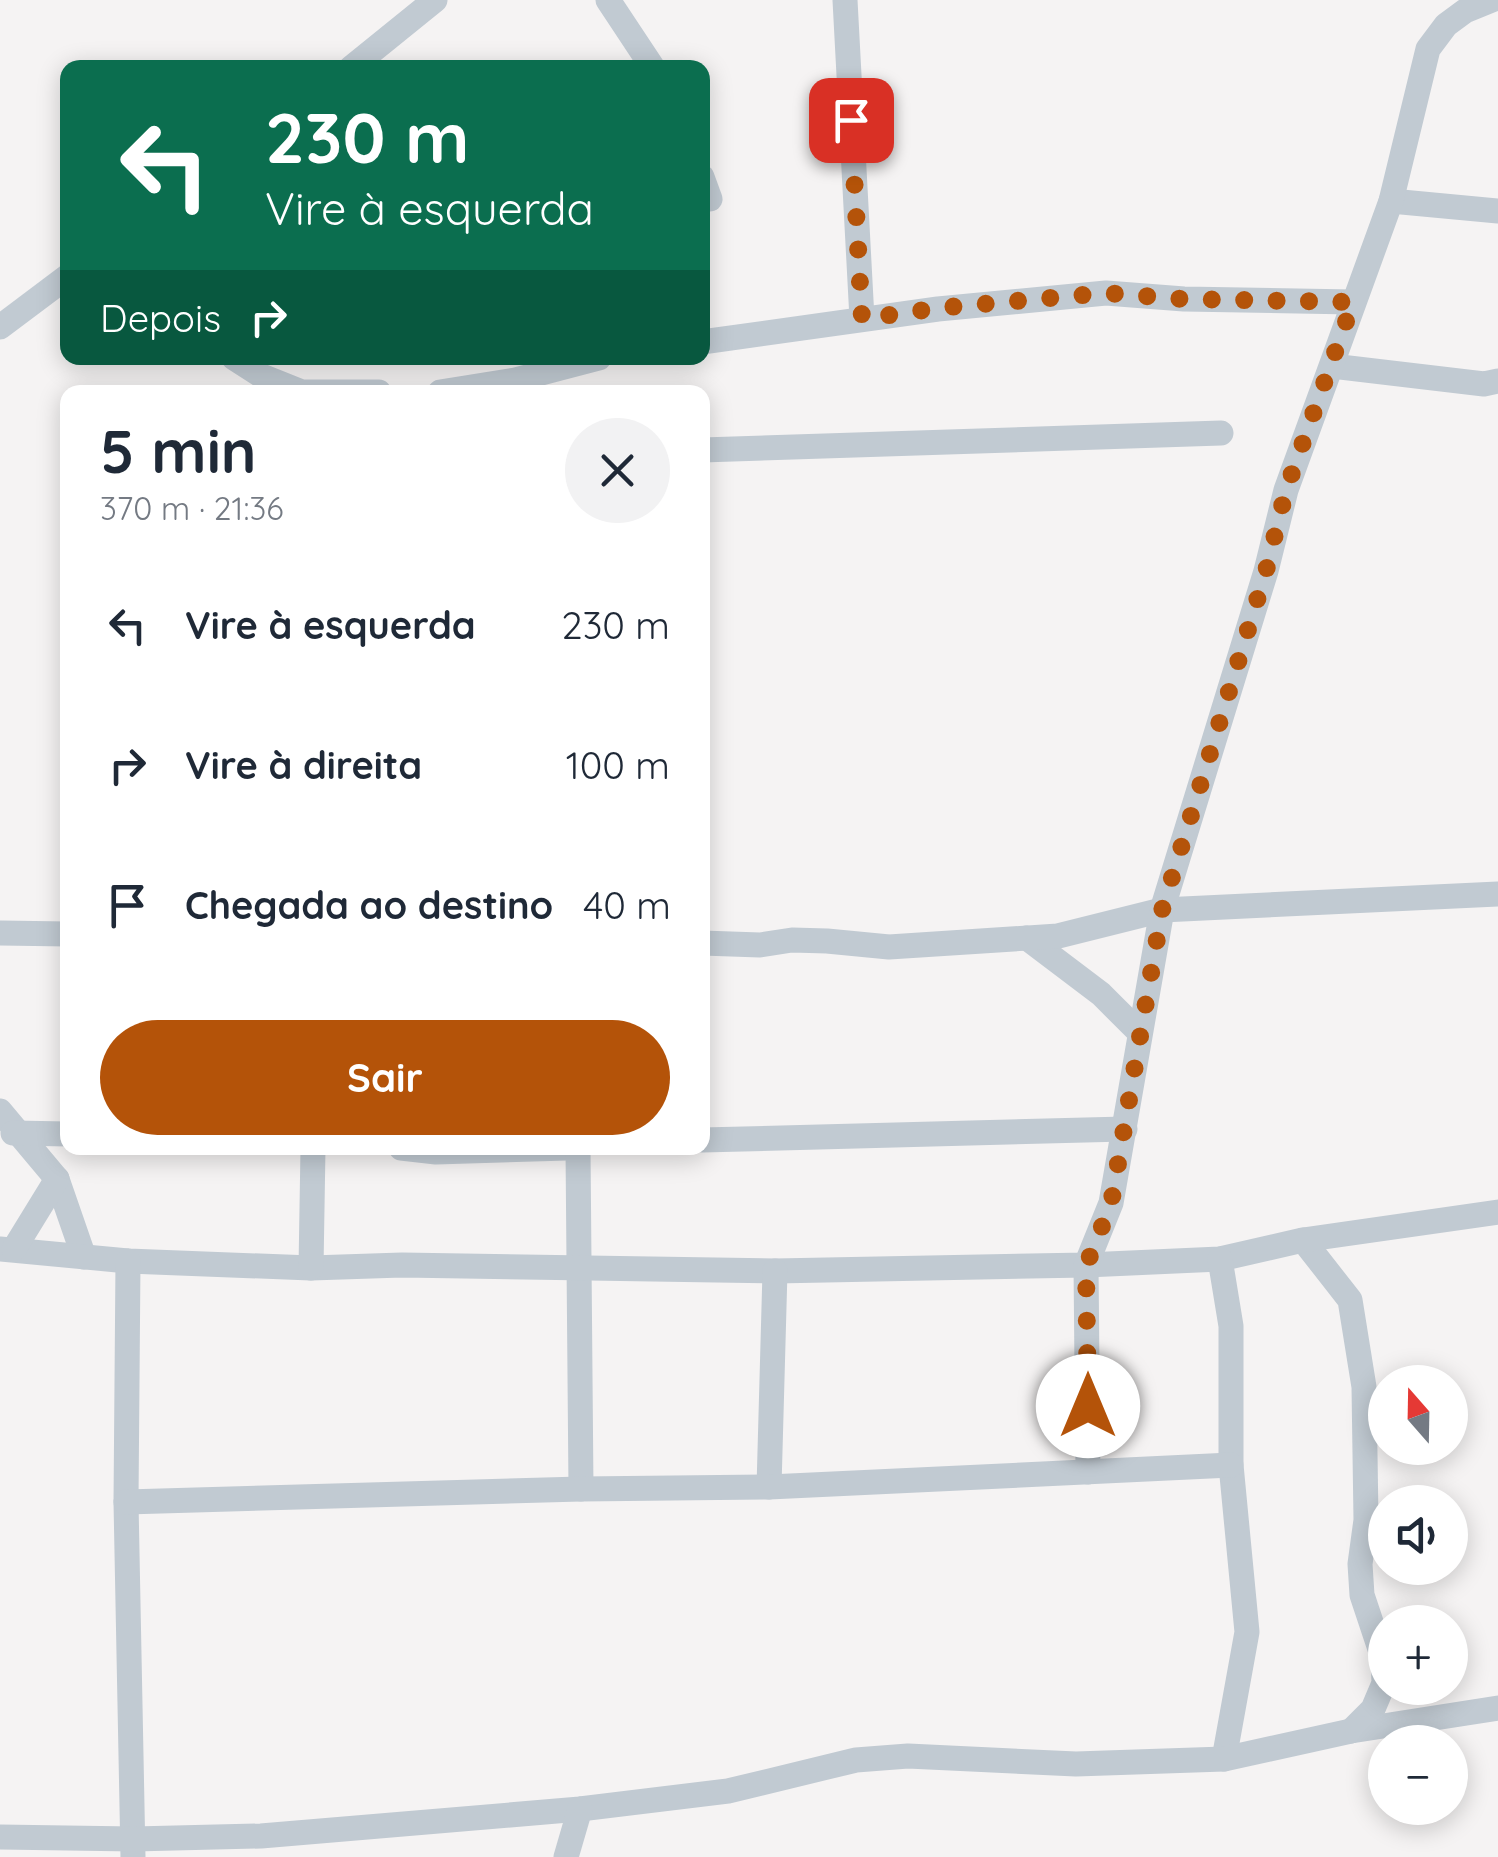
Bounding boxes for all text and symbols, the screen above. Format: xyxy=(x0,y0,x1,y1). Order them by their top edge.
pin xyxy=(809,78,894,163)
text: 230 m xyxy=(265,93,470,181)
icon: arrive xyxy=(824,93,879,148)
icon: left xyxy=(100,100,230,230)
text: Vire à esquerda xyxy=(265,180,594,236)
icon: right xyxy=(241,290,296,345)
text: Depois xyxy=(100,294,221,342)
text: 5 min xyxy=(100,413,257,488)
button: close xyxy=(565,418,670,523)
text: 370 m · 21:36 xyxy=(100,488,283,528)
icon: left xyxy=(100,598,155,653)
text: Vire à esquerda xyxy=(185,601,476,649)
text: 230 m xyxy=(561,601,670,649)
icon: right xyxy=(100,738,155,793)
text: Vire à direita xyxy=(185,741,422,789)
text: 100 m xyxy=(566,741,670,789)
icon: arrive xyxy=(100,878,155,933)
text: Chegada ao destino xyxy=(185,881,553,929)
text: 40 m xyxy=(583,881,671,929)
button: Sair xyxy=(100,1020,670,1135)
position arrow xyxy=(1036,1354,1140,1458)
north arrow xyxy=(1368,1365,1468,1465)
map controls xyxy=(1368,1365,1468,1825)
button: sound xyxy=(1368,1485,1468,1585)
button: + xyxy=(1368,1605,1468,1705)
button: − xyxy=(1368,1725,1468,1825)

